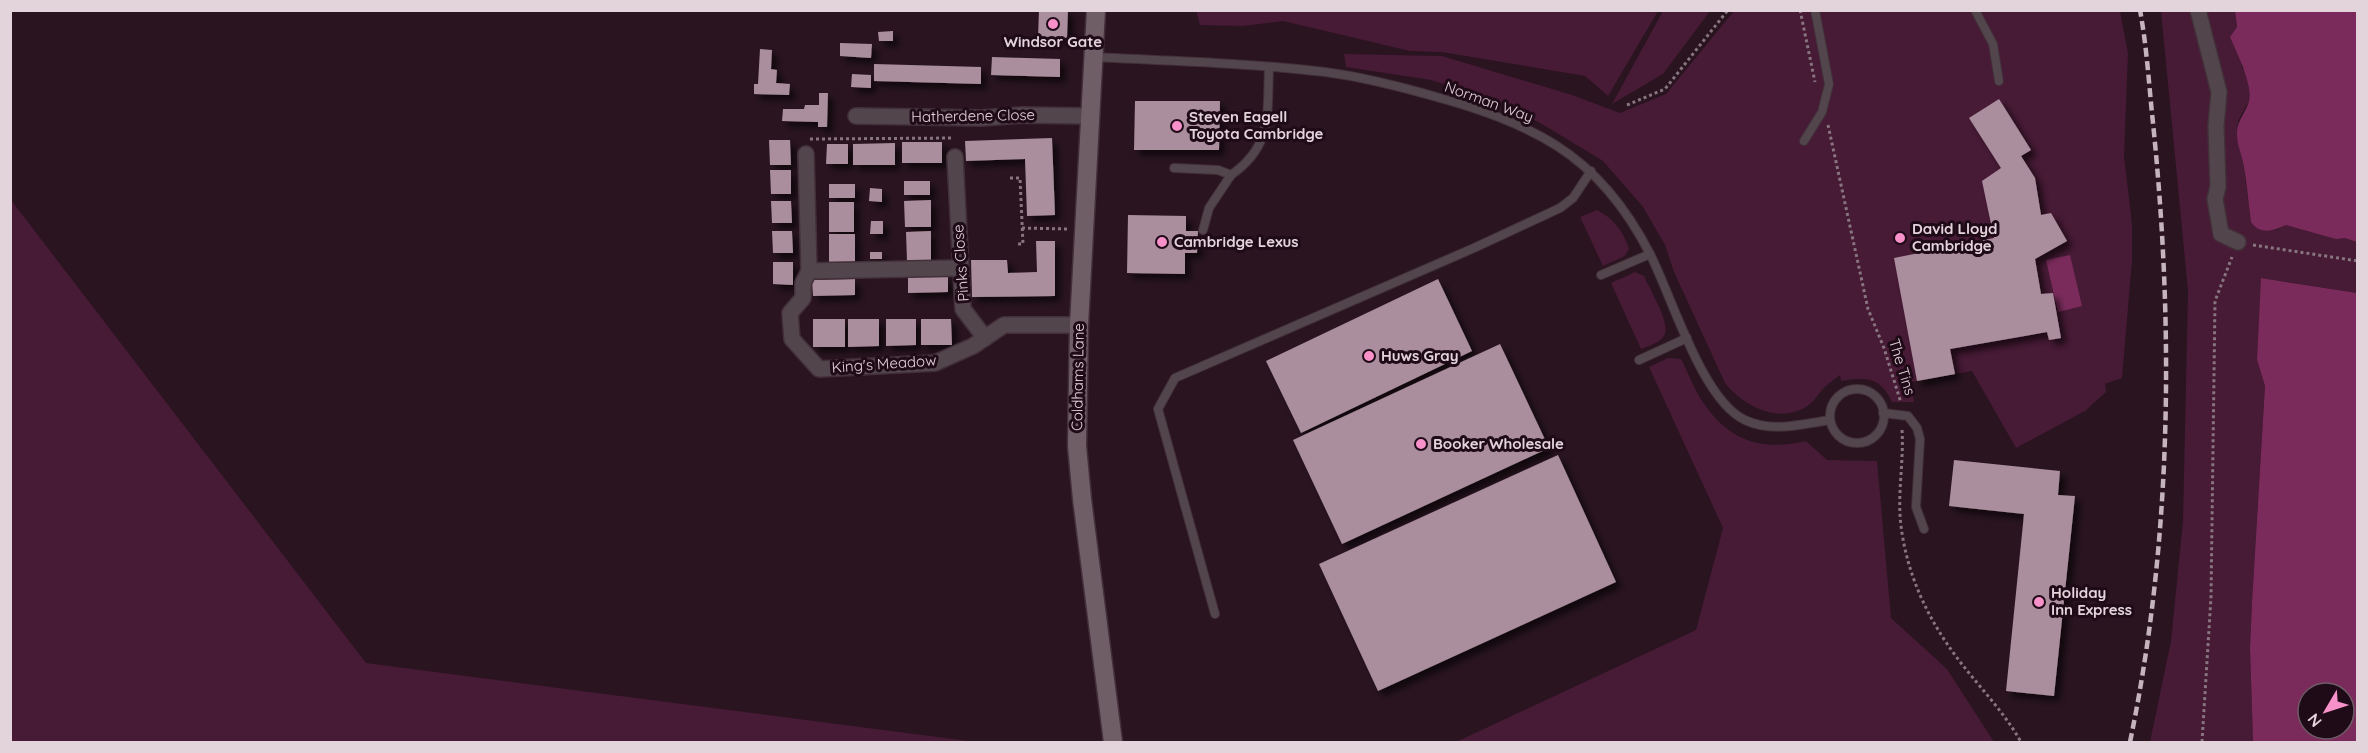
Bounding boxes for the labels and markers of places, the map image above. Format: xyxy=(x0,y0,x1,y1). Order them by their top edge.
marker: Windsor Gate xyxy=(1046,17,1060,31)
place label: Windsor Gate xyxy=(1004,32,1102,51)
place label: Steven Eagell Toyota Cambridge xyxy=(1189,107,1324,143)
marker: Steven Eagell Toyota Cambridge xyxy=(1170,119,1184,133)
place label: David Lloyd Cambridge xyxy=(1912,219,1997,255)
marker: David Lloyd Cambridge xyxy=(1893,231,1907,245)
place label: Cambridge Lexus xyxy=(1174,232,1298,251)
marker: Cambridge Lexus xyxy=(1155,235,1169,249)
place label: Huws Gray xyxy=(1381,346,1458,365)
marker: Huws Gray xyxy=(1362,349,1376,363)
place label: Booker Wholesale xyxy=(1433,434,1564,453)
marker: Booker Wholesale xyxy=(1414,437,1428,451)
place label: Holiday Inn Express xyxy=(2051,583,2132,619)
marker: Holiday Inn Express xyxy=(2032,595,2046,609)

